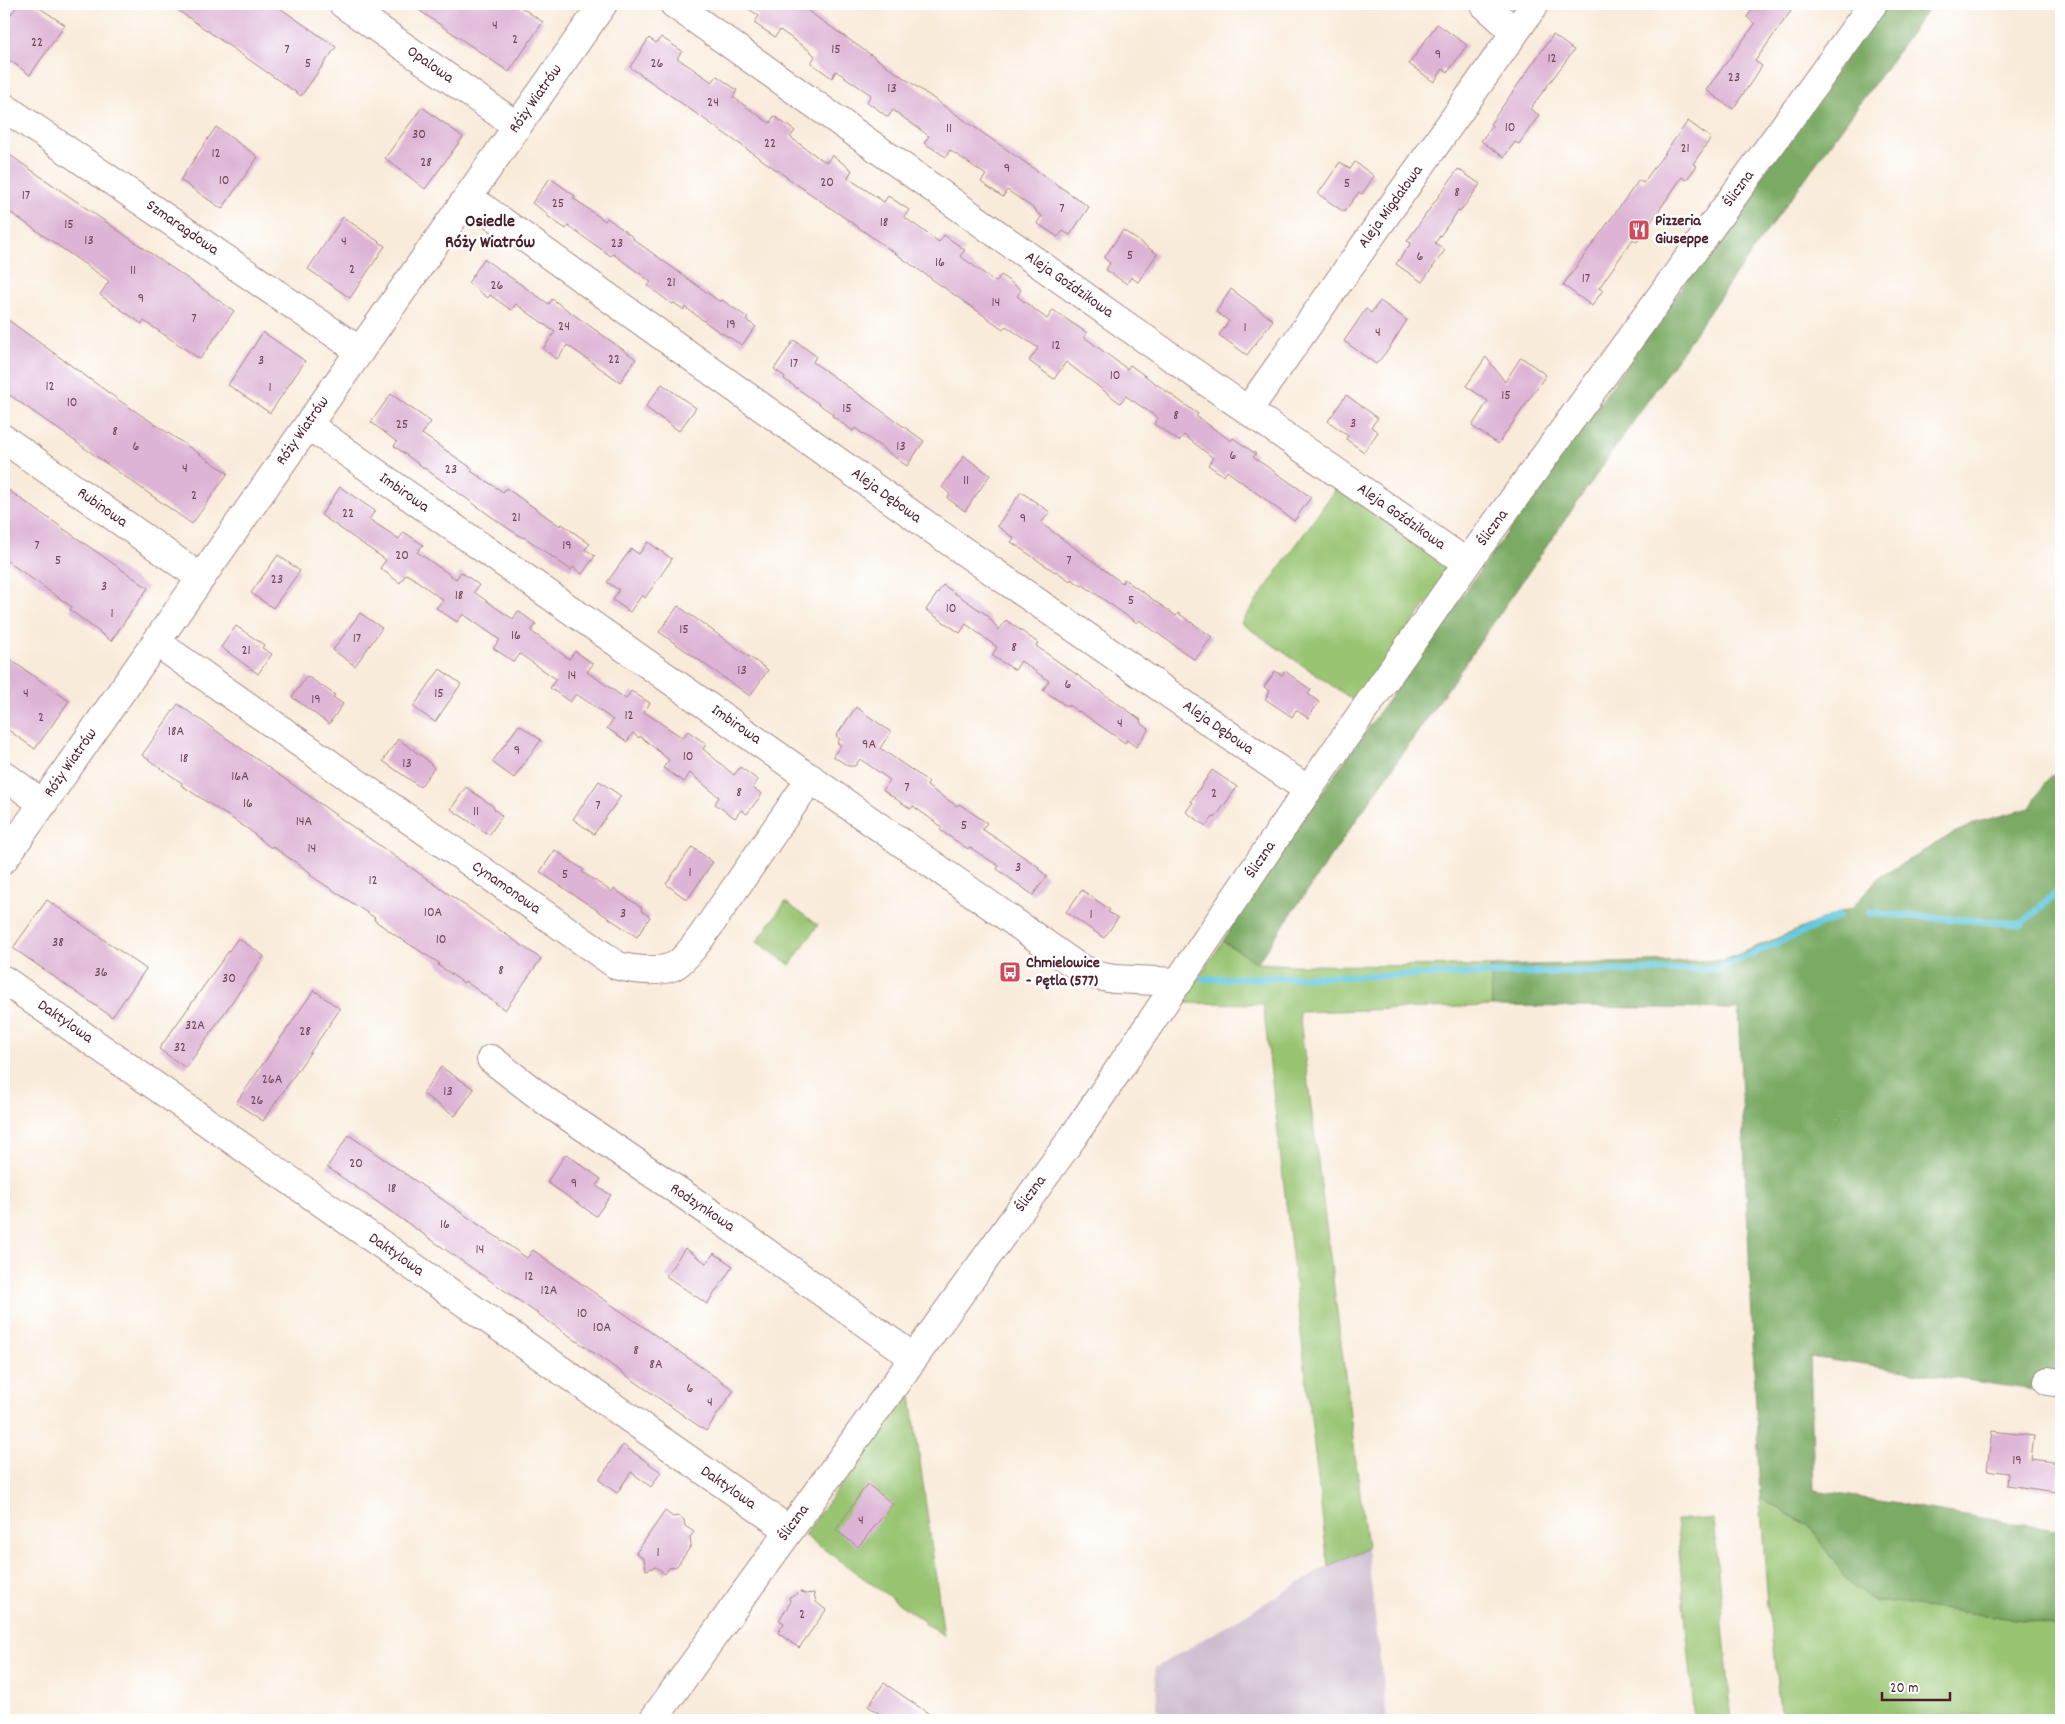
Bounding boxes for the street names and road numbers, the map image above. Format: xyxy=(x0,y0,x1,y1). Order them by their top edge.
street label: Opalowa xyxy=(402,40,459,90)
street label: Róży Wiatrów xyxy=(504,60,568,138)
street label: Aleja Migdałowa xyxy=(1353,160,1429,254)
street label: Śliczna xyxy=(1718,165,1761,212)
street label: Szmaragdowa xyxy=(141,194,224,262)
street label: Aleja Goździkowa xyxy=(1020,246,1118,324)
street label: Róży Wiatrów xyxy=(271,392,335,470)
street label: Aleja Dębowa xyxy=(846,463,926,530)
street label: Imbirowa xyxy=(374,467,434,519)
street label: Aleja Goździkowa xyxy=(1352,478,1450,556)
street label: Rubinowa xyxy=(72,482,132,534)
street label: Śliczna xyxy=(1472,504,1515,551)
street label: Aleja Dębowa xyxy=(1178,695,1259,761)
street label: Imbirowa xyxy=(706,699,766,751)
street label: Róży Wiatrów xyxy=(39,724,103,802)
street label: Śliczna xyxy=(1240,836,1282,883)
street label: Cynamonowa xyxy=(467,856,546,921)
street label: Daktylowa xyxy=(32,994,98,1050)
street label: Śliczna xyxy=(1010,1170,1053,1217)
street label: Rodzynkowa xyxy=(665,1178,739,1238)
street label: Daktylowa xyxy=(363,1227,429,1283)
street label: Daktylowa xyxy=(695,1460,761,1516)
street label: Śliczna xyxy=(773,1499,816,1546)

